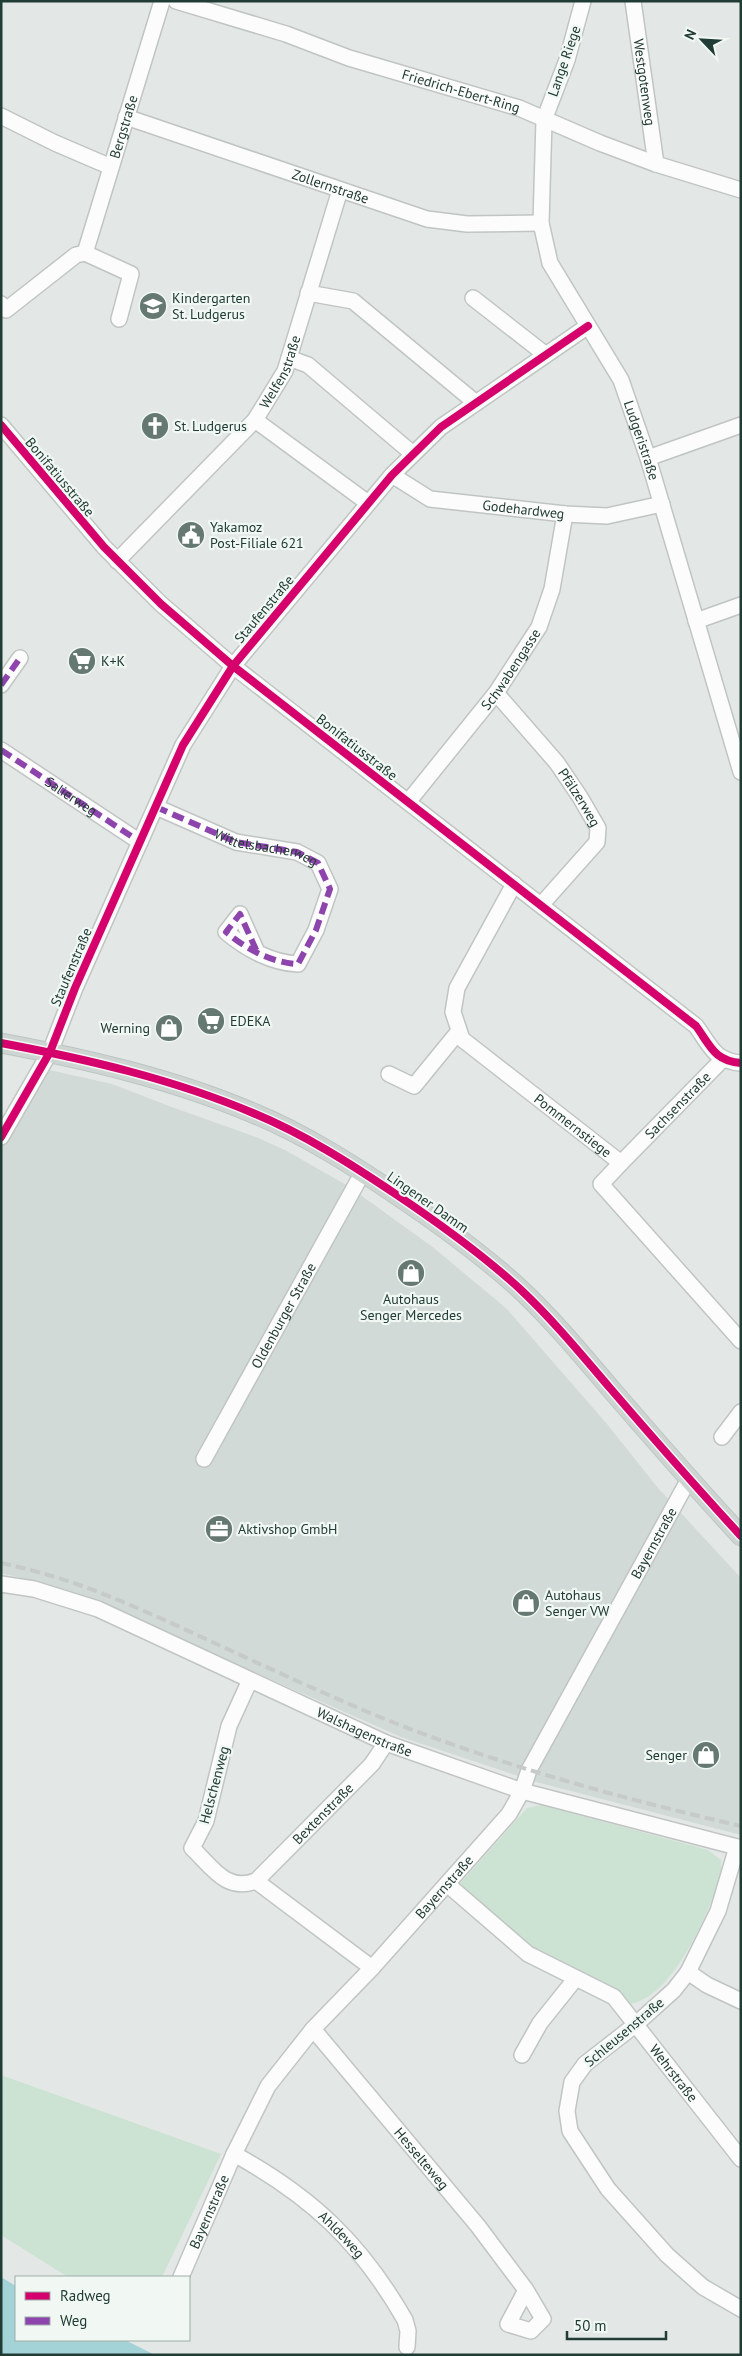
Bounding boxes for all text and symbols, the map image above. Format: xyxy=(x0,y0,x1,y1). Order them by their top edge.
north arrow xyxy=(677,15,727,65)
street label: Lange Riege xyxy=(544,23,584,99)
text: N xyxy=(680,27,700,42)
street label: Westgotenweg xyxy=(629,38,659,127)
street label: Friedrich-Ebert-Ring xyxy=(400,65,522,117)
street label: Bergstraße xyxy=(105,93,142,161)
street label: Zollernstraße xyxy=(290,165,371,208)
place label: Kindergarten St. Ludgerus xyxy=(172,289,250,323)
school or university icon: Kindergarten St. Ludgerus xyxy=(138,291,168,321)
street label: Welfenstraße xyxy=(255,333,304,412)
street label: Ludgeristraße xyxy=(620,398,663,482)
church icon: St. Ludgerus xyxy=(140,411,170,441)
place label: St. Ludgerus xyxy=(174,417,247,435)
street label: Bonifatiusstraße xyxy=(22,434,98,520)
street label: Godehardweg xyxy=(482,496,565,523)
place label: Yakamoz Post-Filiale 621 xyxy=(210,518,304,552)
public building icon: Yakamoz Post-Filiale 621 xyxy=(176,520,206,550)
street label: Staufenstraße xyxy=(230,571,298,647)
street label: Schwabengasse xyxy=(477,625,545,714)
supermarket icon: K+K xyxy=(67,646,97,676)
place label: K+K xyxy=(101,652,126,670)
street label: Bonifatiusstraße xyxy=(313,710,401,784)
street label: Pfälzerweg xyxy=(554,765,604,830)
street label: Salierweg xyxy=(42,773,101,820)
street label: Wittelsbacherweg xyxy=(212,825,321,870)
street label: Staufenstraße xyxy=(46,925,96,1009)
supermarket icon: EDEKA xyxy=(196,1006,226,1036)
place label: EDEKA xyxy=(230,1012,271,1030)
shop icon: Werning xyxy=(154,1013,184,1043)
place label: Werning xyxy=(101,1019,150,1037)
street label: Sachsenstraße xyxy=(641,1068,715,1142)
street label: Pommernstiege xyxy=(531,1090,615,1161)
street label: Lingener Damm xyxy=(384,1167,472,1237)
shop icon: Autohaus Senger Mercedes xyxy=(396,1258,426,1288)
street label: Oldenburger Straße xyxy=(247,1259,320,1372)
place label: Autohaus Senger Mercedes xyxy=(360,1290,462,1324)
street label: Bayernstraße xyxy=(627,1504,681,1582)
office icon: Aktivshop GmbH xyxy=(204,1514,234,1544)
place label: Aktivshop GmbH xyxy=(238,1520,337,1538)
place label: Autohaus Senger VW xyxy=(545,1586,610,1620)
shop icon: Autohaus Senger VW xyxy=(511,1588,541,1618)
street label: Walshagenstraße xyxy=(314,1703,415,1761)
shop icon: Senger xyxy=(691,1740,721,1770)
street label: Helschenweg xyxy=(195,1744,233,1826)
place label: Senger xyxy=(645,1746,687,1764)
street label: Bextenstraße xyxy=(289,1779,357,1848)
street label: Bayernstraße xyxy=(411,1851,477,1922)
street label: Schleusenstraße xyxy=(580,1993,668,2071)
street label: Wehrstraße xyxy=(646,2041,702,2106)
street label: Hesselteweg xyxy=(390,2124,453,2193)
street label: Bayernstraße xyxy=(185,2172,233,2252)
street label: Ahldeweg xyxy=(315,2207,369,2262)
legend xyxy=(15,2276,190,2341)
text: Radweg xyxy=(60,2286,111,2305)
scale bar xyxy=(567,2308,666,2340)
text: Weg xyxy=(60,2311,87,2330)
text: 50 m xyxy=(574,2316,607,2335)

